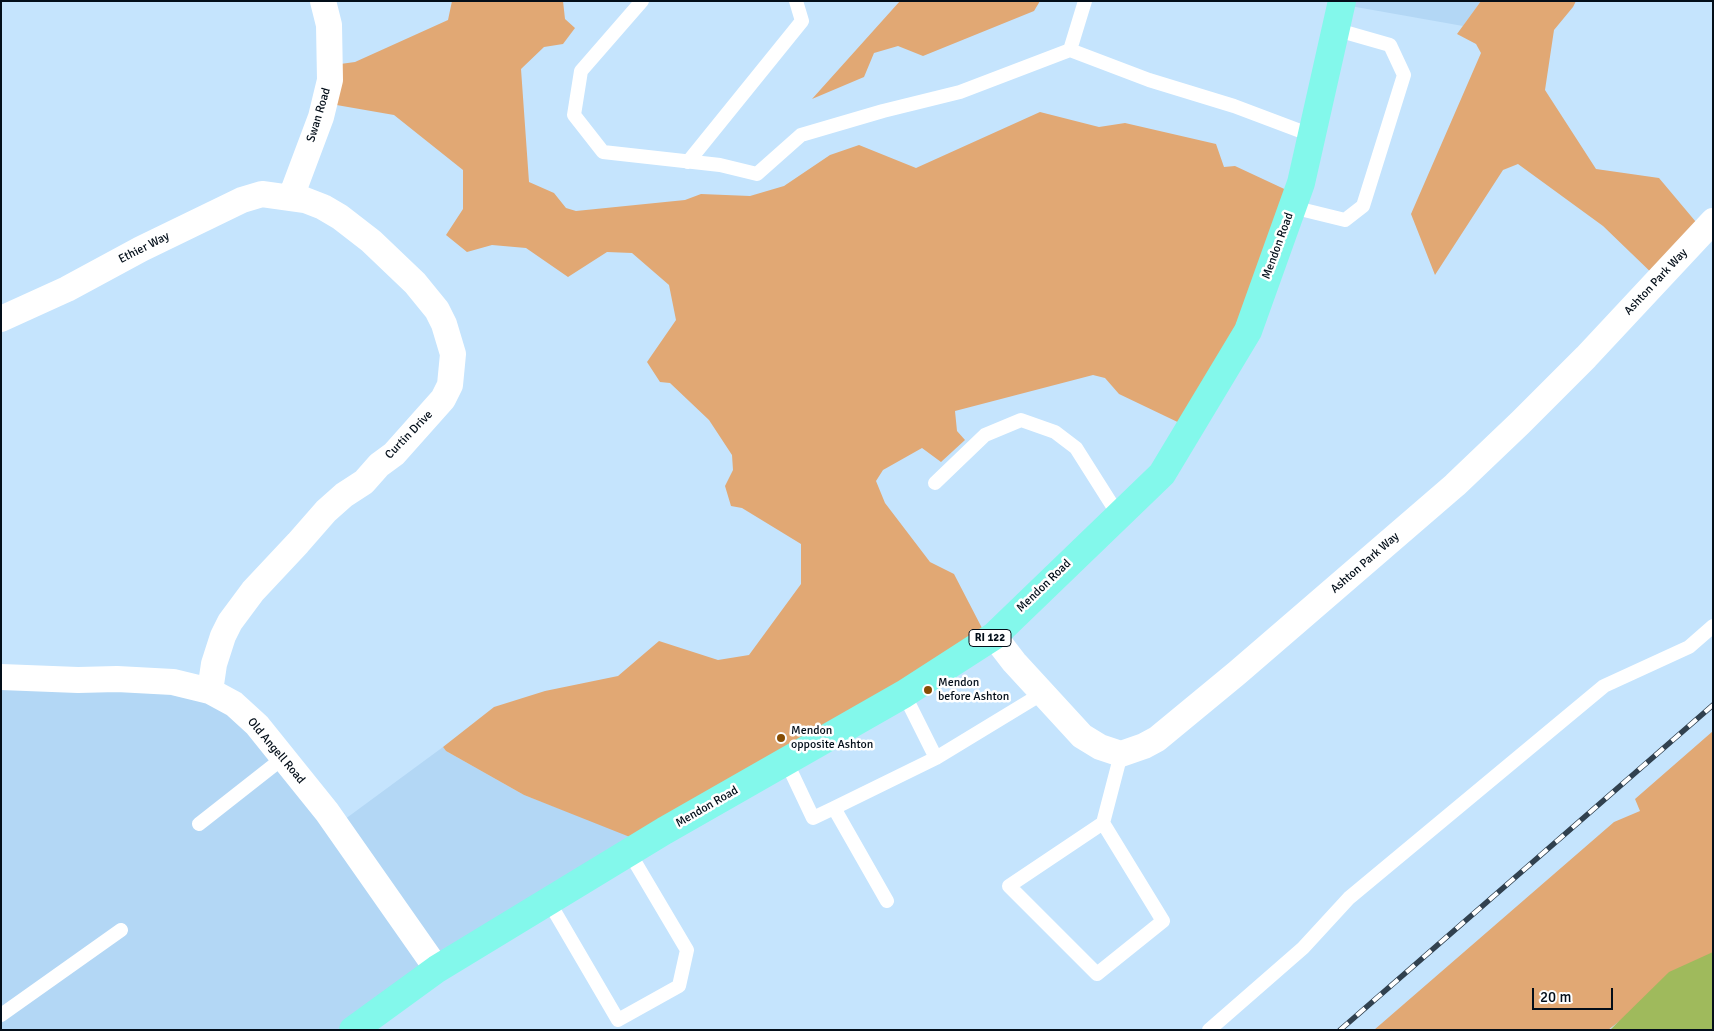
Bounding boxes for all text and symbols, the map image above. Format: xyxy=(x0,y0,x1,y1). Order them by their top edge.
street label: Swan Road xyxy=(304,86,334,144)
street label: Mendon Road xyxy=(1259,211,1297,281)
street label: Ethier Way xyxy=(116,229,172,267)
street label: Ashton Park Way xyxy=(1622,246,1690,318)
street label: Curtin Drive xyxy=(382,408,436,462)
street label: Ashton Park Way xyxy=(1328,529,1402,597)
street label: Mendon Road xyxy=(1014,557,1074,615)
road number: RI 122 xyxy=(969,630,1011,646)
place label: Mendon before Ashton xyxy=(938,676,1009,704)
marker: Mendon before Ashton xyxy=(922,684,934,696)
street label: Old Angell Road xyxy=(244,715,308,787)
place label: Mendon opposite Ashton xyxy=(791,724,873,752)
marker: Mendon opposite Ashton xyxy=(775,732,787,744)
street label: Mendon Road xyxy=(673,783,741,831)
scale bar xyxy=(1534,978,1615,1010)
text: 20 m xyxy=(1540,988,1571,1006)

